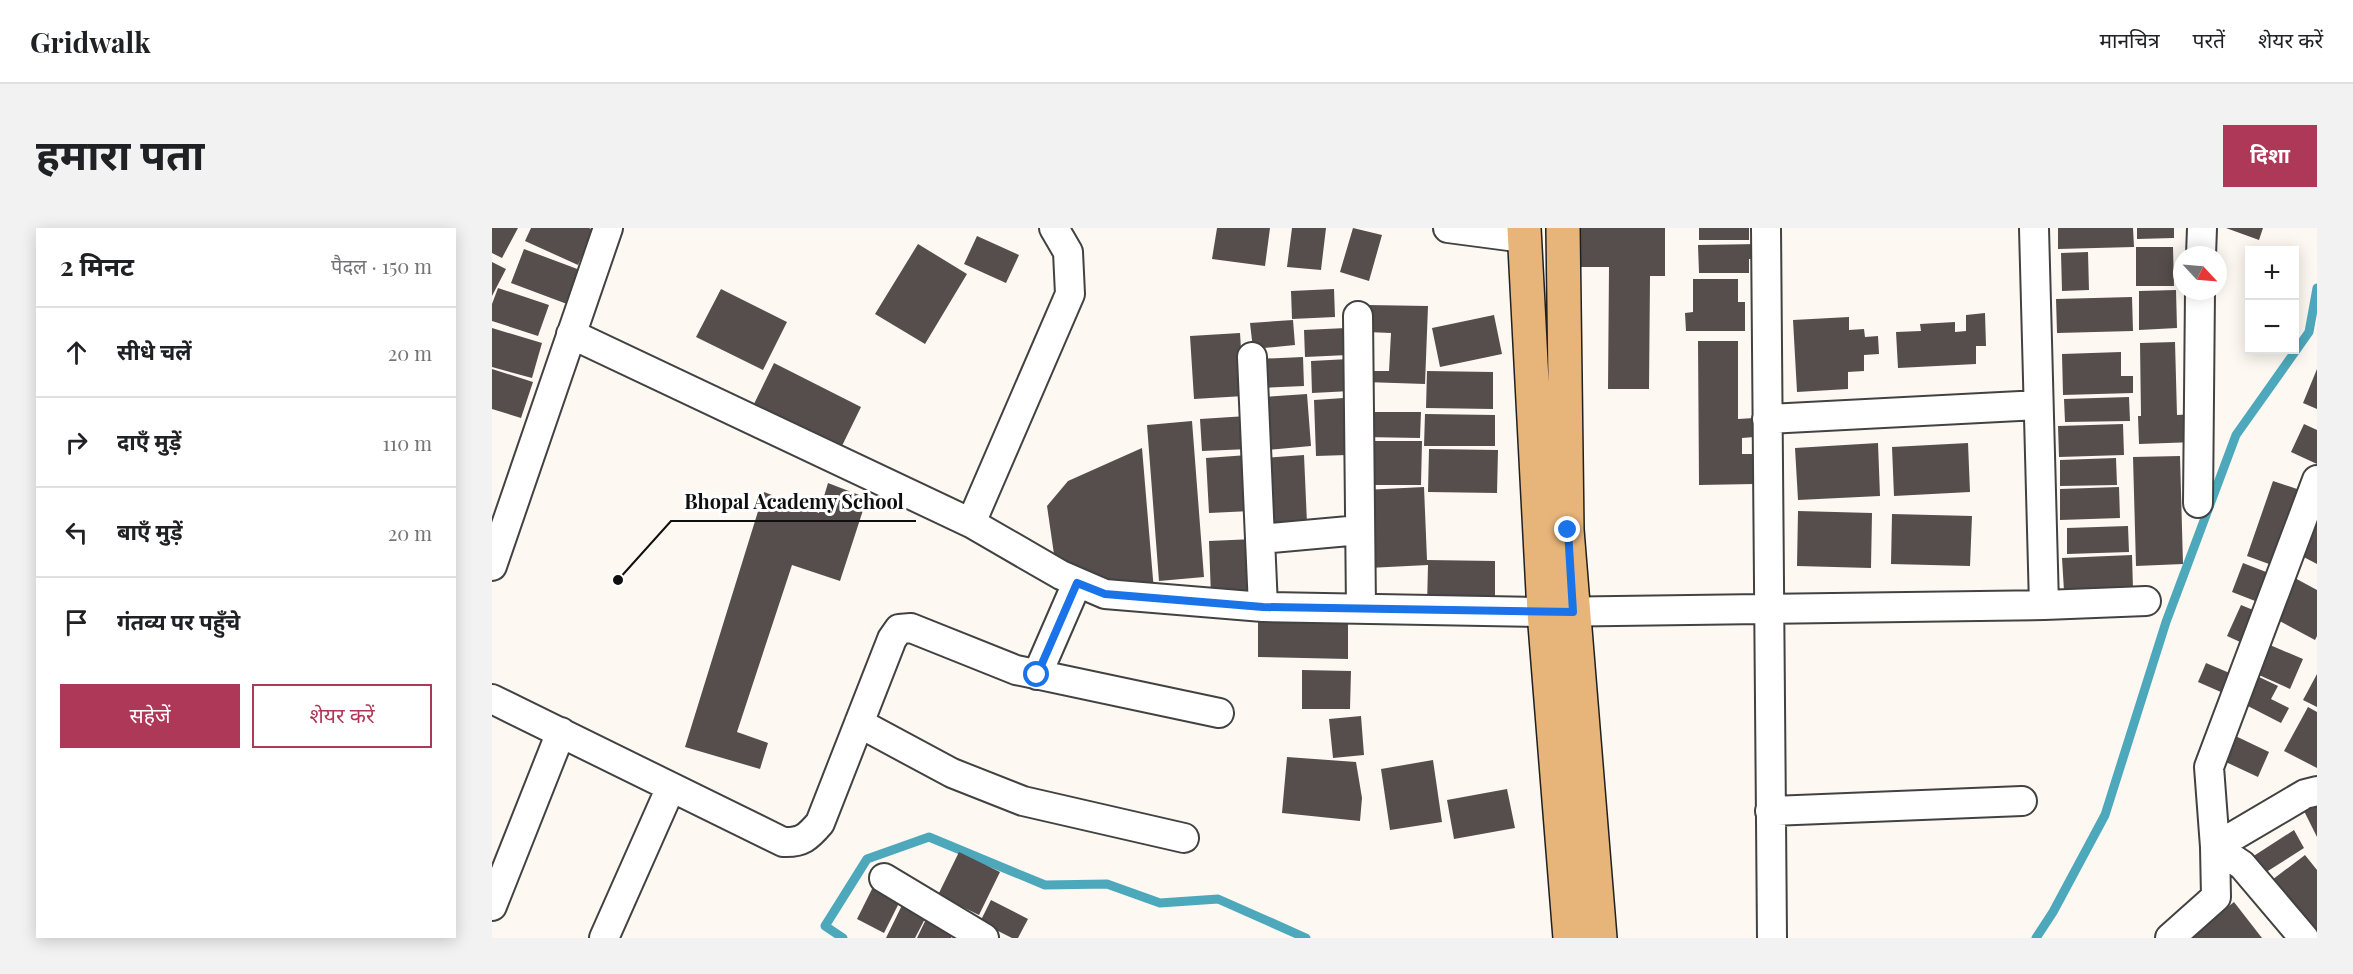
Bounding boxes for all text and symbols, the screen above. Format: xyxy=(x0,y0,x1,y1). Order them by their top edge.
text: Gridwalk xyxy=(30,23,151,60)
text: मानचित्र xyxy=(2099,25,2160,53)
text: परतें xyxy=(2193,25,2225,53)
text: शेयर करें xyxy=(2258,25,2323,53)
text: हमारा पता xyxy=(36,125,204,181)
button: दिशा xyxy=(2223,125,2317,187)
north arrow xyxy=(2173,246,2227,300)
map controls xyxy=(2245,246,2299,354)
button: + xyxy=(2245,246,2299,300)
text: 2 मिनट xyxy=(60,248,134,283)
text: पैदल · 150 m xyxy=(331,252,432,279)
button: − xyxy=(2245,300,2299,354)
icon: ahead xyxy=(60,336,93,369)
text: सीधे चलें xyxy=(117,336,191,366)
text: 20 m xyxy=(388,339,432,366)
icon: right xyxy=(60,426,93,459)
text: दाएँ मुड़ें xyxy=(117,426,181,456)
text: 110 m xyxy=(382,429,432,456)
callout: Bhopal Academy School xyxy=(671,483,916,521)
text: Bhopal Academy School xyxy=(684,487,904,514)
icon: left xyxy=(60,516,93,549)
text: बाएँ मुड़ें xyxy=(117,516,182,546)
route end xyxy=(1554,516,1580,542)
text: 20 m xyxy=(388,519,432,546)
icon: arrive xyxy=(60,606,93,639)
text: गंतव्य पर पहुँचे xyxy=(117,606,240,636)
route start xyxy=(1023,661,1049,687)
button: सहेजें xyxy=(60,684,240,748)
button: शेयर करें xyxy=(252,684,432,748)

